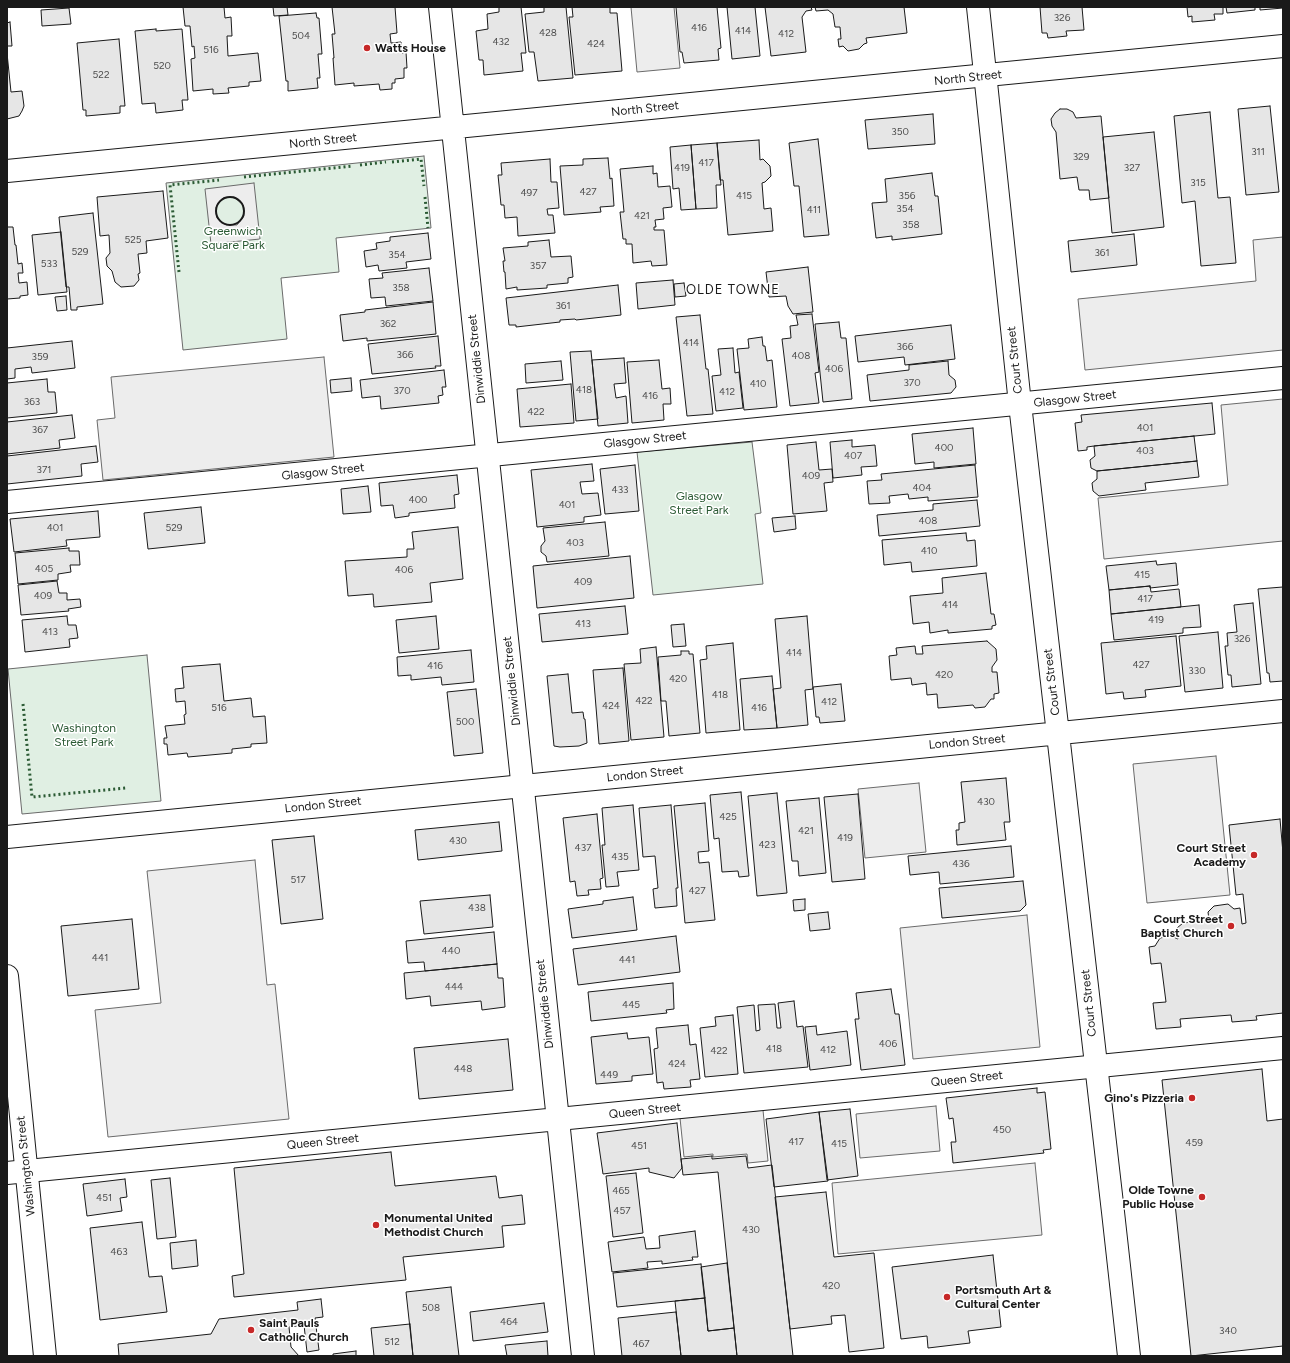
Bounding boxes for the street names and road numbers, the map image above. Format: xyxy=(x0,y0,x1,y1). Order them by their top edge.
street label: North Street xyxy=(933,67,1003,89)
street label: North Street xyxy=(610,98,680,120)
street label: North Street xyxy=(288,130,358,152)
street label: Dinwiddie Street xyxy=(465,314,489,404)
street label: Court Street xyxy=(1004,326,1026,394)
street label: Glasgow Street xyxy=(1033,387,1117,411)
street label: Glasgow Street xyxy=(603,428,687,452)
street label: Glasgow Street xyxy=(281,460,365,484)
street label: Dinwiddie Street xyxy=(500,636,524,726)
street label: Court Street xyxy=(1041,648,1063,716)
street label: London Street xyxy=(928,731,1006,753)
street label: London Street xyxy=(606,763,684,785)
street label: London Street xyxy=(284,794,362,816)
street label: Dinwiddie Street xyxy=(533,959,557,1049)
street label: Court Street xyxy=(1078,969,1100,1037)
street label: Queen Street xyxy=(930,1068,1004,1090)
street label: Queen Street xyxy=(608,1100,682,1122)
street label: Washington Street xyxy=(14,1115,38,1217)
street label: Queen Street xyxy=(286,1131,360,1153)

